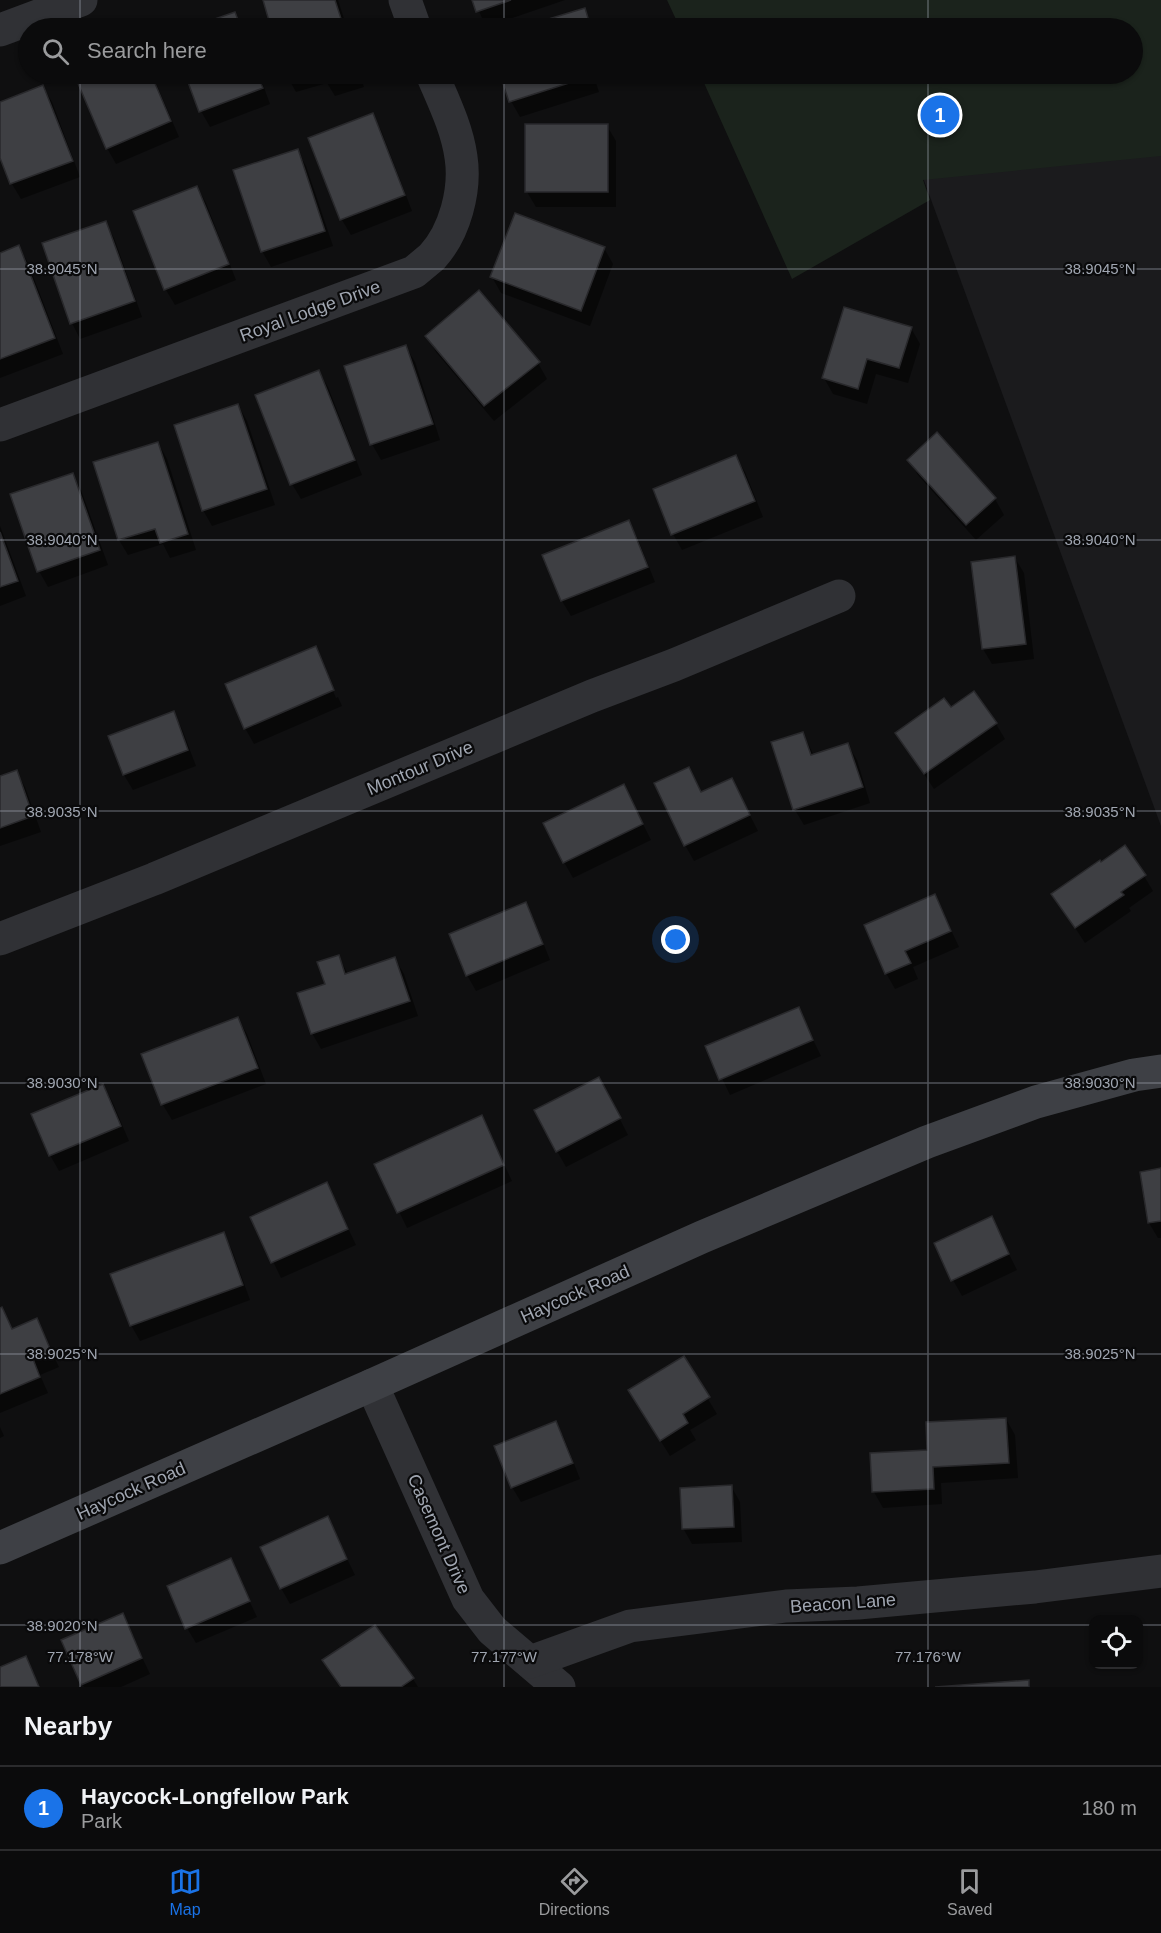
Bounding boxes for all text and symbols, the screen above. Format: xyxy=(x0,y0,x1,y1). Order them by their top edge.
search box xyxy=(18,18,1143,84)
icon: search xyxy=(39,35,72,68)
text: Search here xyxy=(87,38,207,63)
pin: 1 xyxy=(920,92,960,138)
text: 38.9045°N xyxy=(26,260,98,277)
text: 38.9045°N xyxy=(1064,260,1136,277)
street label: Royal Lodge Drive xyxy=(237,276,383,346)
text: 38.9040°N xyxy=(26,531,98,548)
text: 38.9040°N xyxy=(1064,531,1136,548)
street label: Montour Drive xyxy=(364,737,476,799)
text: 38.9035°N xyxy=(26,803,98,820)
text: 38.9035°N xyxy=(1064,803,1136,820)
your location xyxy=(661,925,690,954)
text: 38.9030°N xyxy=(26,1074,98,1091)
text: 38.9030°N xyxy=(1064,1074,1136,1091)
street label: Haycock Road xyxy=(517,1261,633,1327)
text: 38.9025°N xyxy=(26,1345,98,1362)
text: 38.9025°N xyxy=(1064,1345,1136,1362)
street label: Haycock Road xyxy=(73,1458,189,1524)
street label: Casemont Drive xyxy=(404,1471,474,1597)
street label: Beacon Lane xyxy=(789,1589,897,1617)
map controls xyxy=(1089,1615,1143,1669)
button: locate xyxy=(1089,1615,1143,1669)
text: 38.9020°N xyxy=(26,1617,98,1634)
text: 77.178°W xyxy=(47,1648,114,1665)
text: 77.177°W xyxy=(471,1648,538,1665)
text: 77.176°W xyxy=(895,1648,962,1665)
text: Nearby xyxy=(24,1711,112,1741)
text: Haycock-Longfellow Park xyxy=(81,1784,349,1809)
text: 1 xyxy=(38,1797,49,1819)
text: 180 m xyxy=(1081,1797,1137,1819)
text: Park xyxy=(81,1810,122,1832)
tab: Map xyxy=(169,1865,202,1919)
tab: Directions xyxy=(539,1865,610,1919)
tab: Saved xyxy=(947,1865,992,1919)

